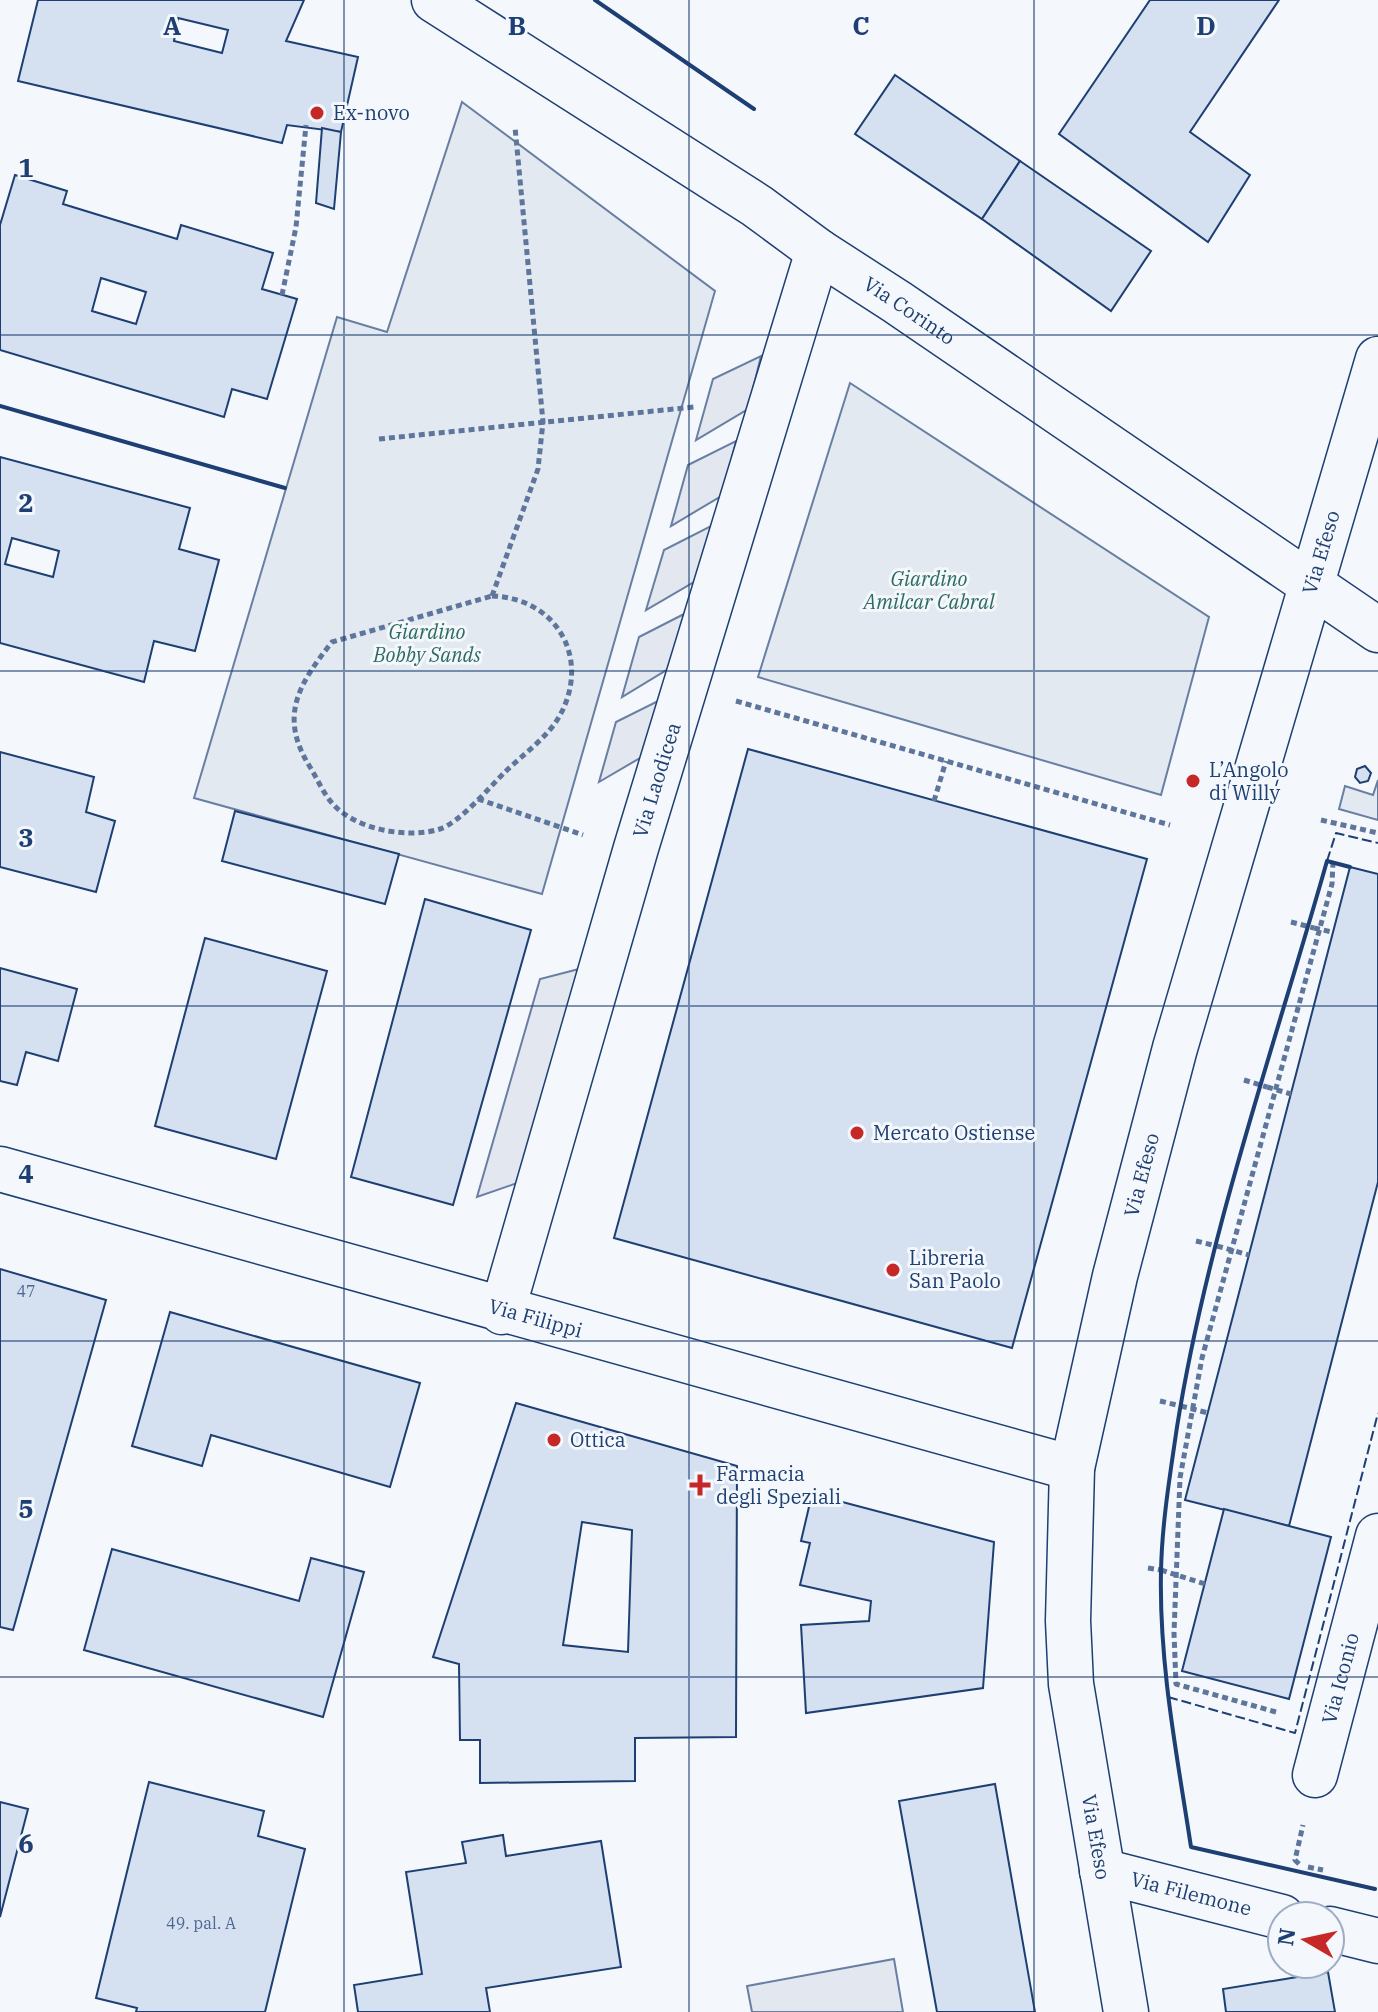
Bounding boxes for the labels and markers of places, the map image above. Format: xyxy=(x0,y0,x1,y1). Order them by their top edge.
place label: Ex-novo xyxy=(333,99,410,126)
marker: Ex-novo xyxy=(308,104,326,122)
place label: L’Angolo di Willy xyxy=(1209,756,1288,806)
marker: L’Angolo di Willy xyxy=(1184,772,1202,790)
place label: Mercato Ostiense xyxy=(873,1119,1035,1146)
marker: Mercato Ostiense xyxy=(848,1124,866,1142)
place label: Libreria San Paolo xyxy=(909,1244,1001,1294)
marker: Libreria San Paolo xyxy=(884,1261,902,1279)
place label: Ottica xyxy=(570,1426,626,1453)
marker: Ottica xyxy=(545,1431,563,1449)
place label: Farmacia degli Speziali xyxy=(716,1460,841,1510)
marker: Farmacia degli Speziali xyxy=(691,1476,709,1494)

